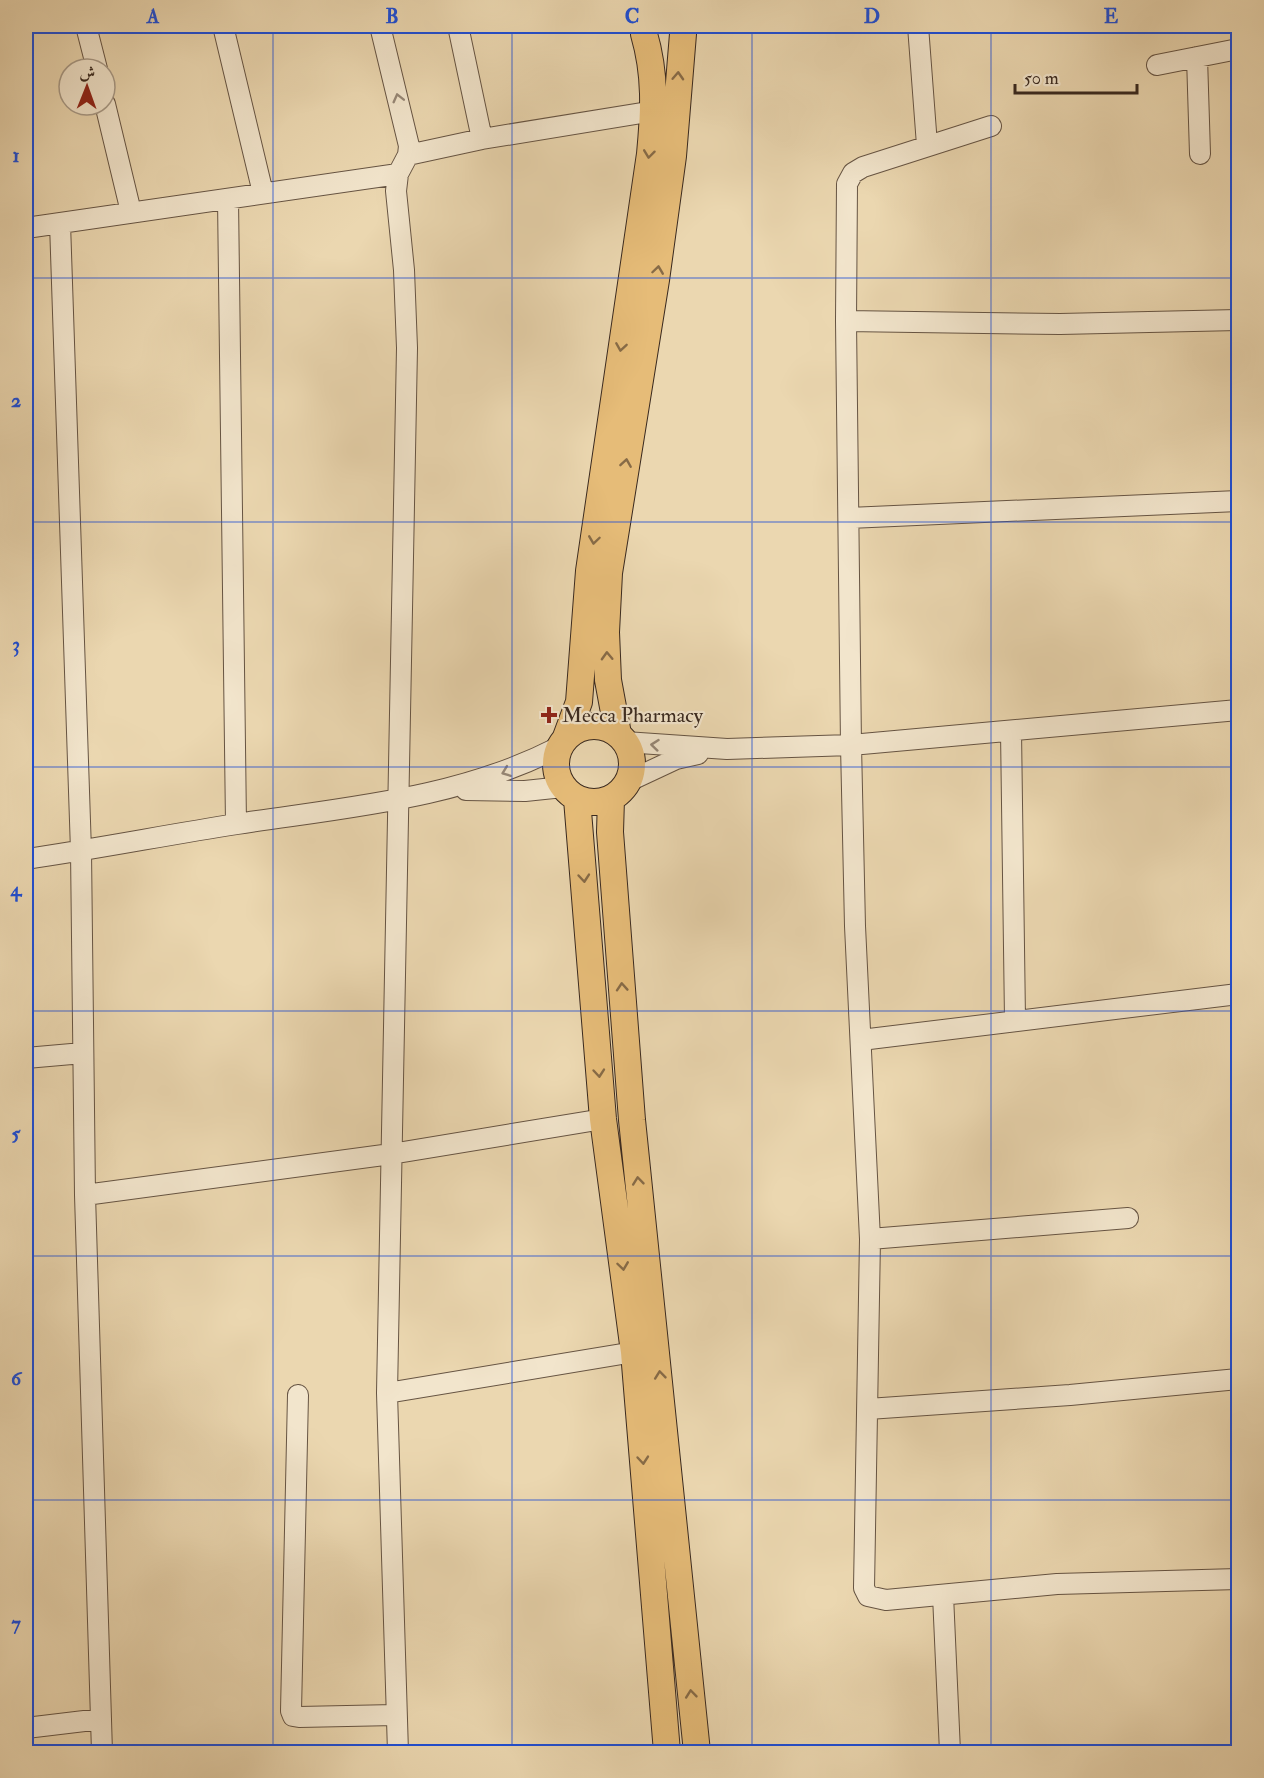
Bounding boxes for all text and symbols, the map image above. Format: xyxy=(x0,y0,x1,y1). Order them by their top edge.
text: A xyxy=(146,4,160,29)
text: B xyxy=(385,4,399,29)
text: C xyxy=(625,4,639,29)
text: D xyxy=(864,4,880,29)
text: E xyxy=(1104,4,1119,29)
north arrow xyxy=(57,57,117,117)
scale bar xyxy=(1015,57,1136,95)
text: ش xyxy=(79,63,95,83)
text: 50 m xyxy=(1024,67,1059,90)
one-way arrow xyxy=(671,72,684,81)
one-way arrow xyxy=(393,93,406,103)
text: 1 xyxy=(12,143,20,168)
one-way arrow xyxy=(644,149,656,159)
one-way arrow xyxy=(651,266,663,275)
one-way arrow xyxy=(616,342,628,352)
text: 2 xyxy=(11,388,21,413)
one-way arrow xyxy=(619,458,631,467)
one-way arrow xyxy=(588,535,600,545)
text: 3 xyxy=(12,632,20,657)
one-way arrow xyxy=(600,652,613,661)
place label: Mecca Pharmacy xyxy=(562,702,704,729)
marker: Mecca Pharmacy xyxy=(540,706,558,724)
one-way arrow xyxy=(650,739,660,752)
one-way arrow xyxy=(501,765,512,777)
one-way arrow xyxy=(577,874,590,883)
text: 4 xyxy=(10,877,23,902)
one-way arrow xyxy=(616,982,629,991)
one-way arrow xyxy=(593,1068,606,1077)
text: 5 xyxy=(12,1121,22,1146)
one-way arrow xyxy=(633,1176,645,1186)
one-way arrow xyxy=(616,1262,628,1271)
text: 6 xyxy=(11,1366,23,1391)
one-way arrow xyxy=(654,1370,667,1379)
one-way arrow xyxy=(636,1456,649,1465)
text: 7 xyxy=(11,1611,21,1636)
one-way arrow xyxy=(685,1690,698,1699)

